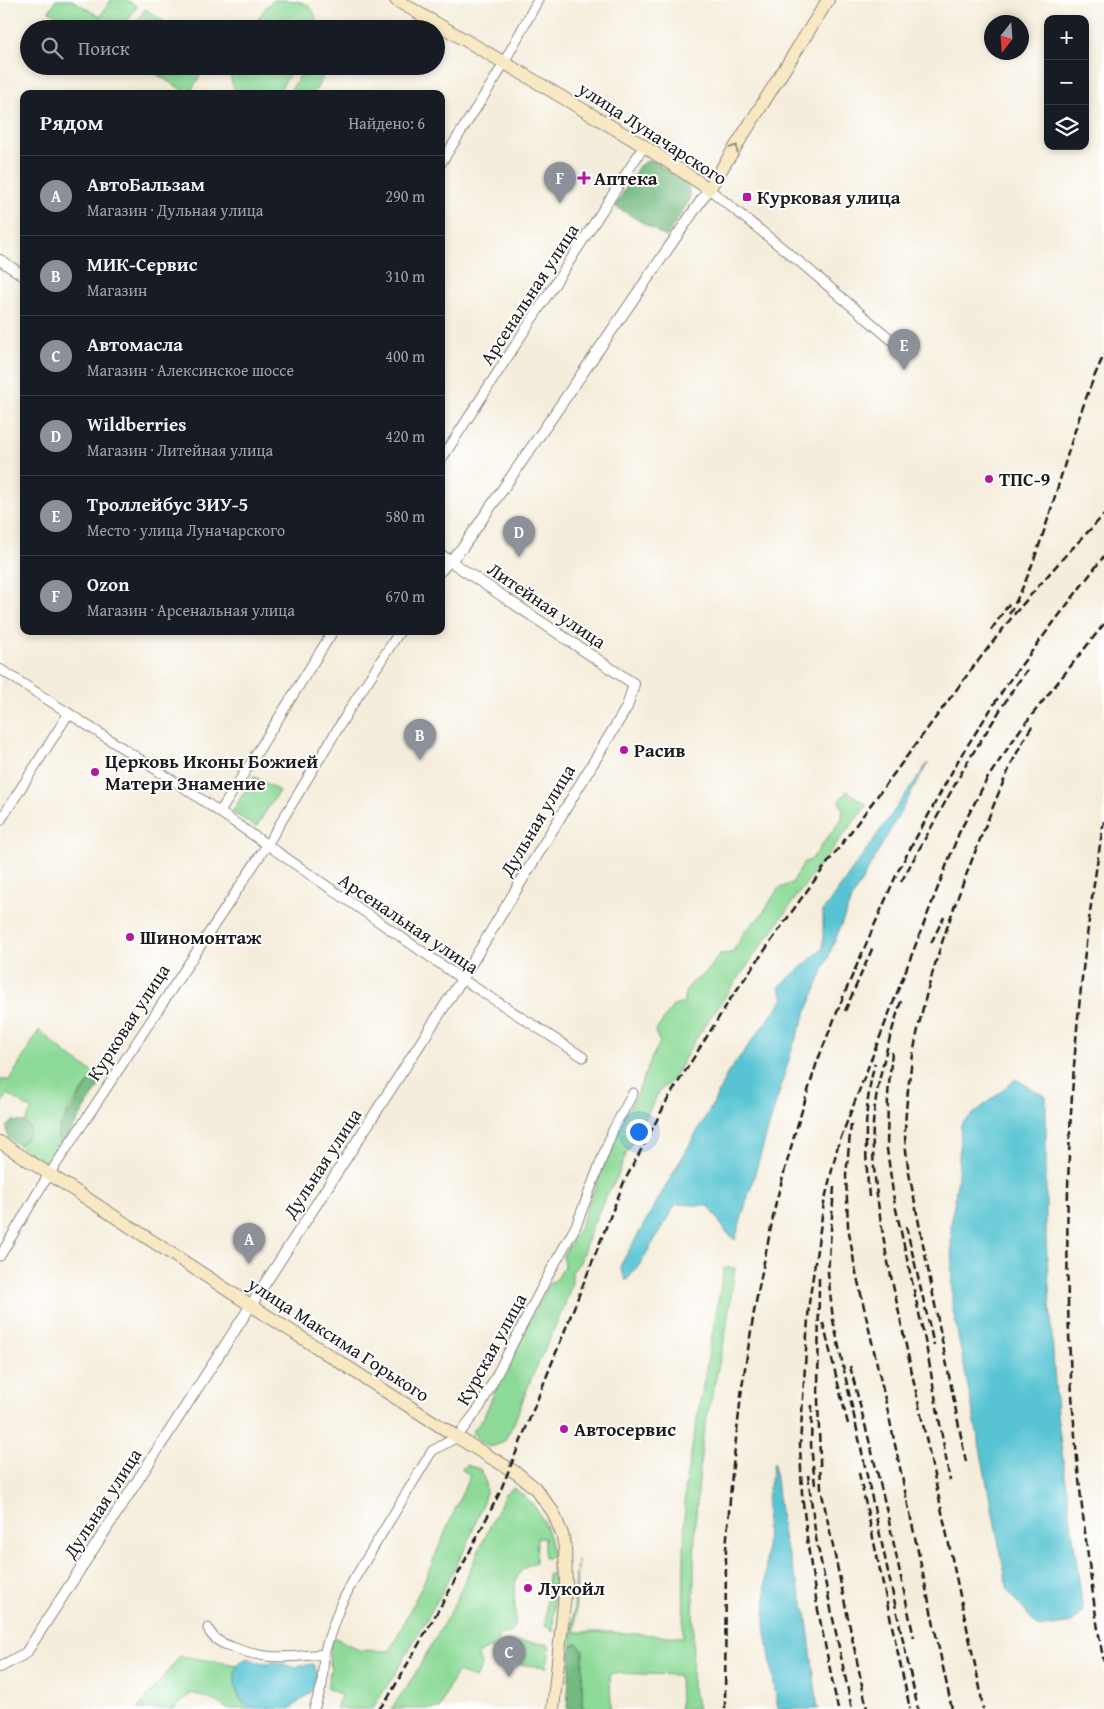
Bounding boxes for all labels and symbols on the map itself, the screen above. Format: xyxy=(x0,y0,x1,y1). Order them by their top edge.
north arrow xyxy=(984,15,1029,60)
street label: улица Луначарского xyxy=(572,74,733,192)
one-way arrow xyxy=(729,145,739,154)
pin: F xyxy=(544,162,576,203)
place label: Аптека xyxy=(594,164,658,192)
marker: Аптека xyxy=(578,172,590,184)
place label: Курковая улица xyxy=(757,183,901,211)
marker: Курковая улица xyxy=(741,191,753,203)
street label: Арсенальная улица xyxy=(473,218,585,370)
pin: E xyxy=(888,329,920,370)
place label: ТПС-9 xyxy=(999,465,1051,493)
marker: ТПС-9 xyxy=(983,473,995,485)
pin: D xyxy=(503,516,535,557)
street label: Литейная улица xyxy=(482,555,612,655)
pin: B xyxy=(404,719,436,760)
place label: Расив xyxy=(634,736,685,764)
marker: Расив xyxy=(618,744,630,756)
place label: Церковь Иконы Божией Матери Знамение xyxy=(105,747,318,797)
street label: Дульная улица xyxy=(492,759,582,882)
marker: Церковь Иконы Божией Матери Знамение xyxy=(89,766,101,778)
street label: Арсенальная улица xyxy=(333,866,485,980)
place label: Шиномонтаж xyxy=(140,923,262,951)
marker: Шиномонтаж xyxy=(124,931,136,943)
street label: Курковая улица xyxy=(80,958,176,1086)
street label: Дульная улица xyxy=(275,1102,368,1224)
your location xyxy=(626,1119,652,1145)
pin: A xyxy=(233,1223,265,1264)
street label: улица Максима Горького xyxy=(242,1269,435,1408)
street label: Курская улица xyxy=(449,1288,533,1410)
place label: Автосервис xyxy=(574,1415,676,1443)
marker: Автосервис xyxy=(558,1423,570,1435)
street label: Дульная улица xyxy=(55,1442,148,1564)
place label: Лукойл xyxy=(538,1574,605,1602)
marker: Лукойл xyxy=(522,1582,534,1594)
pin: C xyxy=(493,1636,525,1677)

